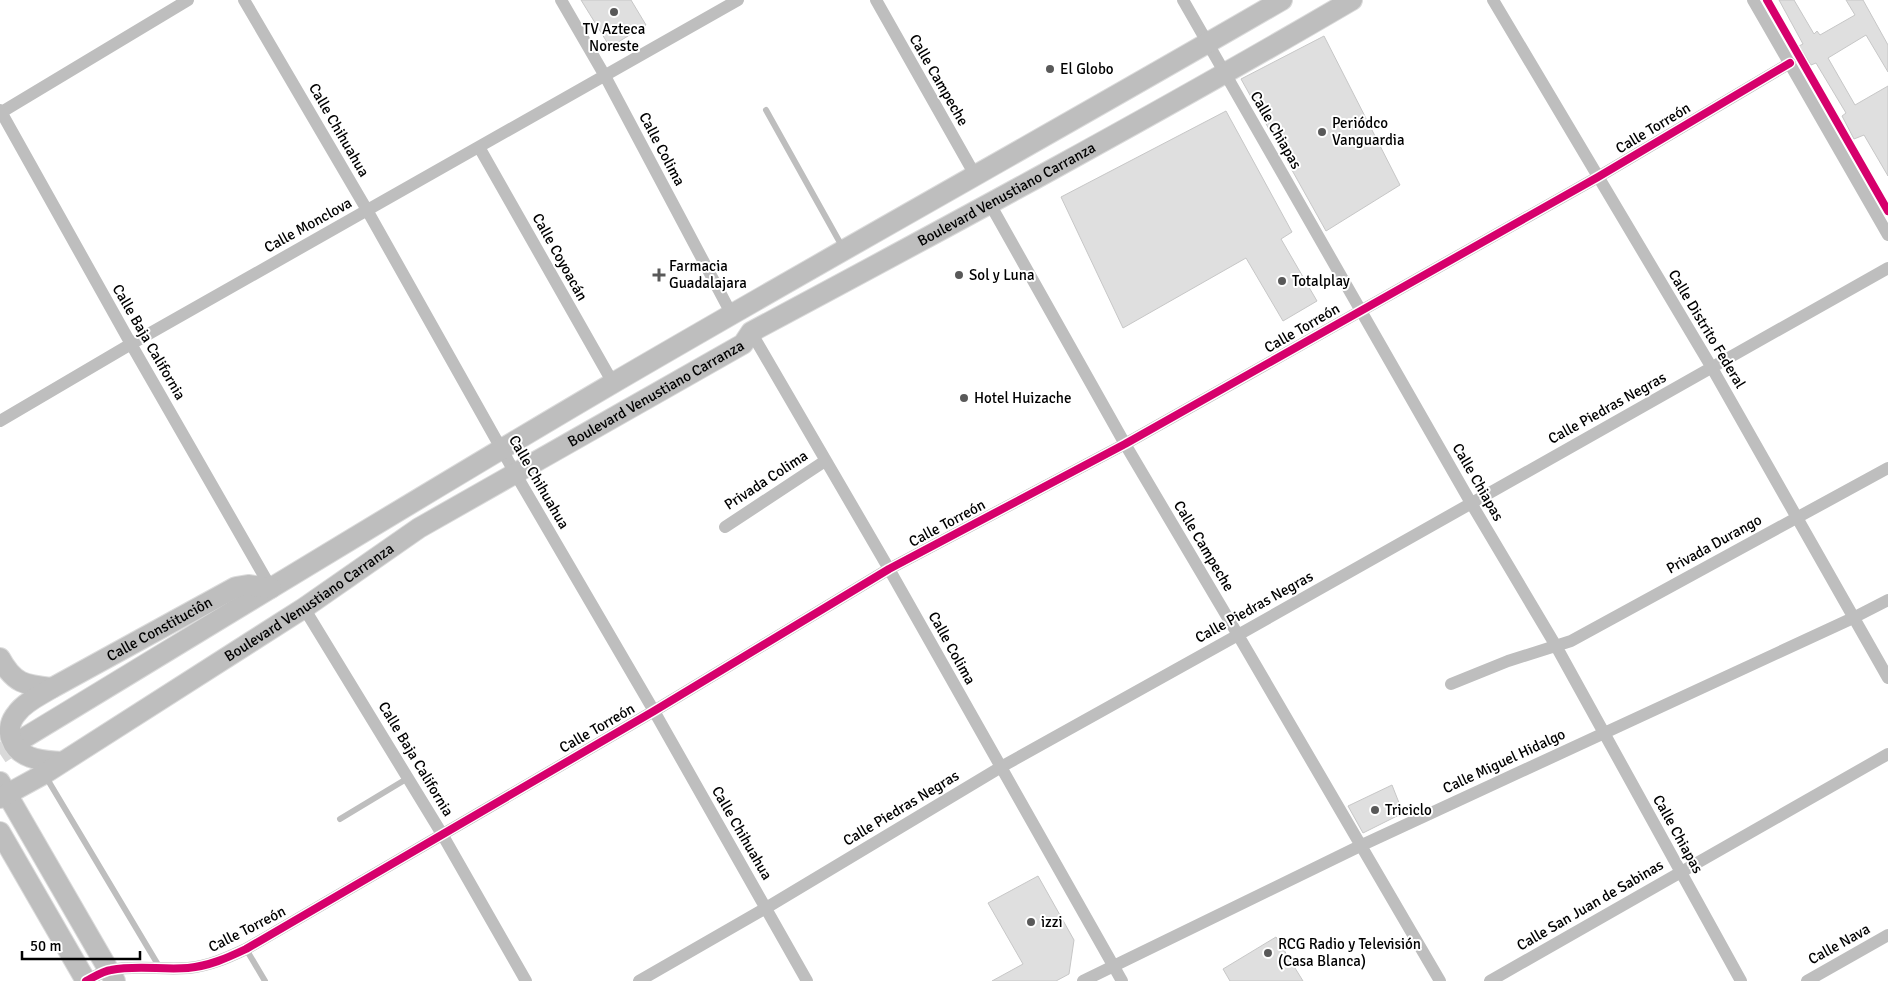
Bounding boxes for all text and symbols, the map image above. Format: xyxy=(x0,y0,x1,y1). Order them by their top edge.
marker: TV Azteca Noreste xyxy=(608,6,620,18)
place label: TV Azteca Noreste xyxy=(583,20,645,55)
street label: Calle Campeche xyxy=(906,31,972,129)
place label: El Globo xyxy=(1060,60,1114,78)
marker: El Globo xyxy=(1044,63,1056,75)
street label: Calle Chihuahua xyxy=(305,80,373,180)
street label: Calle Chiapas xyxy=(1246,88,1306,172)
street label: Calle Torreón xyxy=(1612,99,1694,157)
street label: Calle Colima xyxy=(635,109,689,189)
place label: Periódco Vanguardia xyxy=(1332,114,1405,149)
marker: Periódco Vanguardia xyxy=(1316,126,1328,138)
street label: Boulevard Venustiano Carranza xyxy=(914,138,1099,250)
street label: Calle Monclova xyxy=(261,194,355,256)
street label: Calle Coyoacán xyxy=(529,210,591,304)
place label: Farmacia Guadalajara xyxy=(669,257,747,292)
place label: Sol y Luna xyxy=(969,266,1035,284)
street label: Calle Distrito Federal xyxy=(1664,266,1750,392)
marker: Farmacia Guadalajara xyxy=(653,269,665,281)
marker: Sol y Luna xyxy=(953,269,965,281)
place label: Totalplay xyxy=(1292,272,1350,290)
marker: Totalplay xyxy=(1276,275,1288,287)
street label: Calle Baja California xyxy=(109,281,189,403)
street label: Calle Torreón xyxy=(1261,299,1343,357)
street label: Boulevard Venustiano Carranza xyxy=(564,336,747,451)
street label: Calle Piedras Negras xyxy=(1545,368,1669,448)
place label: Hotel Huizache xyxy=(974,389,1071,407)
marker: Hotel Huizache xyxy=(958,392,970,404)
street label: Calle Chihuahua xyxy=(505,432,573,532)
street label: Calle Chiapas xyxy=(1448,440,1508,524)
street label: Privada Colima xyxy=(721,446,811,514)
street label: Calle Torreón xyxy=(906,495,988,551)
street label: Calle Campeche xyxy=(1170,497,1238,595)
street label: Privada Durango xyxy=(1663,510,1765,578)
street label: Boulevard Venustiano Carranza xyxy=(221,539,397,665)
street label: Calle Piedras Negras xyxy=(1192,567,1316,647)
street label: Calle Constituciôn xyxy=(104,593,215,665)
street label: Calle Colima xyxy=(925,608,979,688)
street label: Calle Baja California xyxy=(375,698,457,820)
street label: Calle Torreón xyxy=(556,699,638,757)
street label: Calle Miguel Hidalgo xyxy=(1440,725,1568,797)
street label: Calle Piedras Negras xyxy=(840,766,963,850)
street label: Calle Chihuahua xyxy=(708,783,776,883)
street label: Calle Chiapas xyxy=(1649,792,1707,877)
place label: Triciclo xyxy=(1385,801,1432,819)
marker: Triciclo xyxy=(1369,804,1381,816)
street label: Calle San Juan de Sabinas xyxy=(1513,855,1667,954)
street label: Calle Torreón xyxy=(205,902,289,956)
place label: izzi xyxy=(1041,913,1063,931)
marker: izzi xyxy=(1025,916,1037,928)
street label: Calle Nava xyxy=(1805,920,1873,968)
scale bar xyxy=(22,928,140,960)
place label: RCG Radio y Televisión (Casa Blanca) xyxy=(1278,935,1421,970)
text: 50 m xyxy=(30,937,61,955)
marker: RCG Radio y Televisión (Casa Blanca) xyxy=(1262,947,1274,959)

